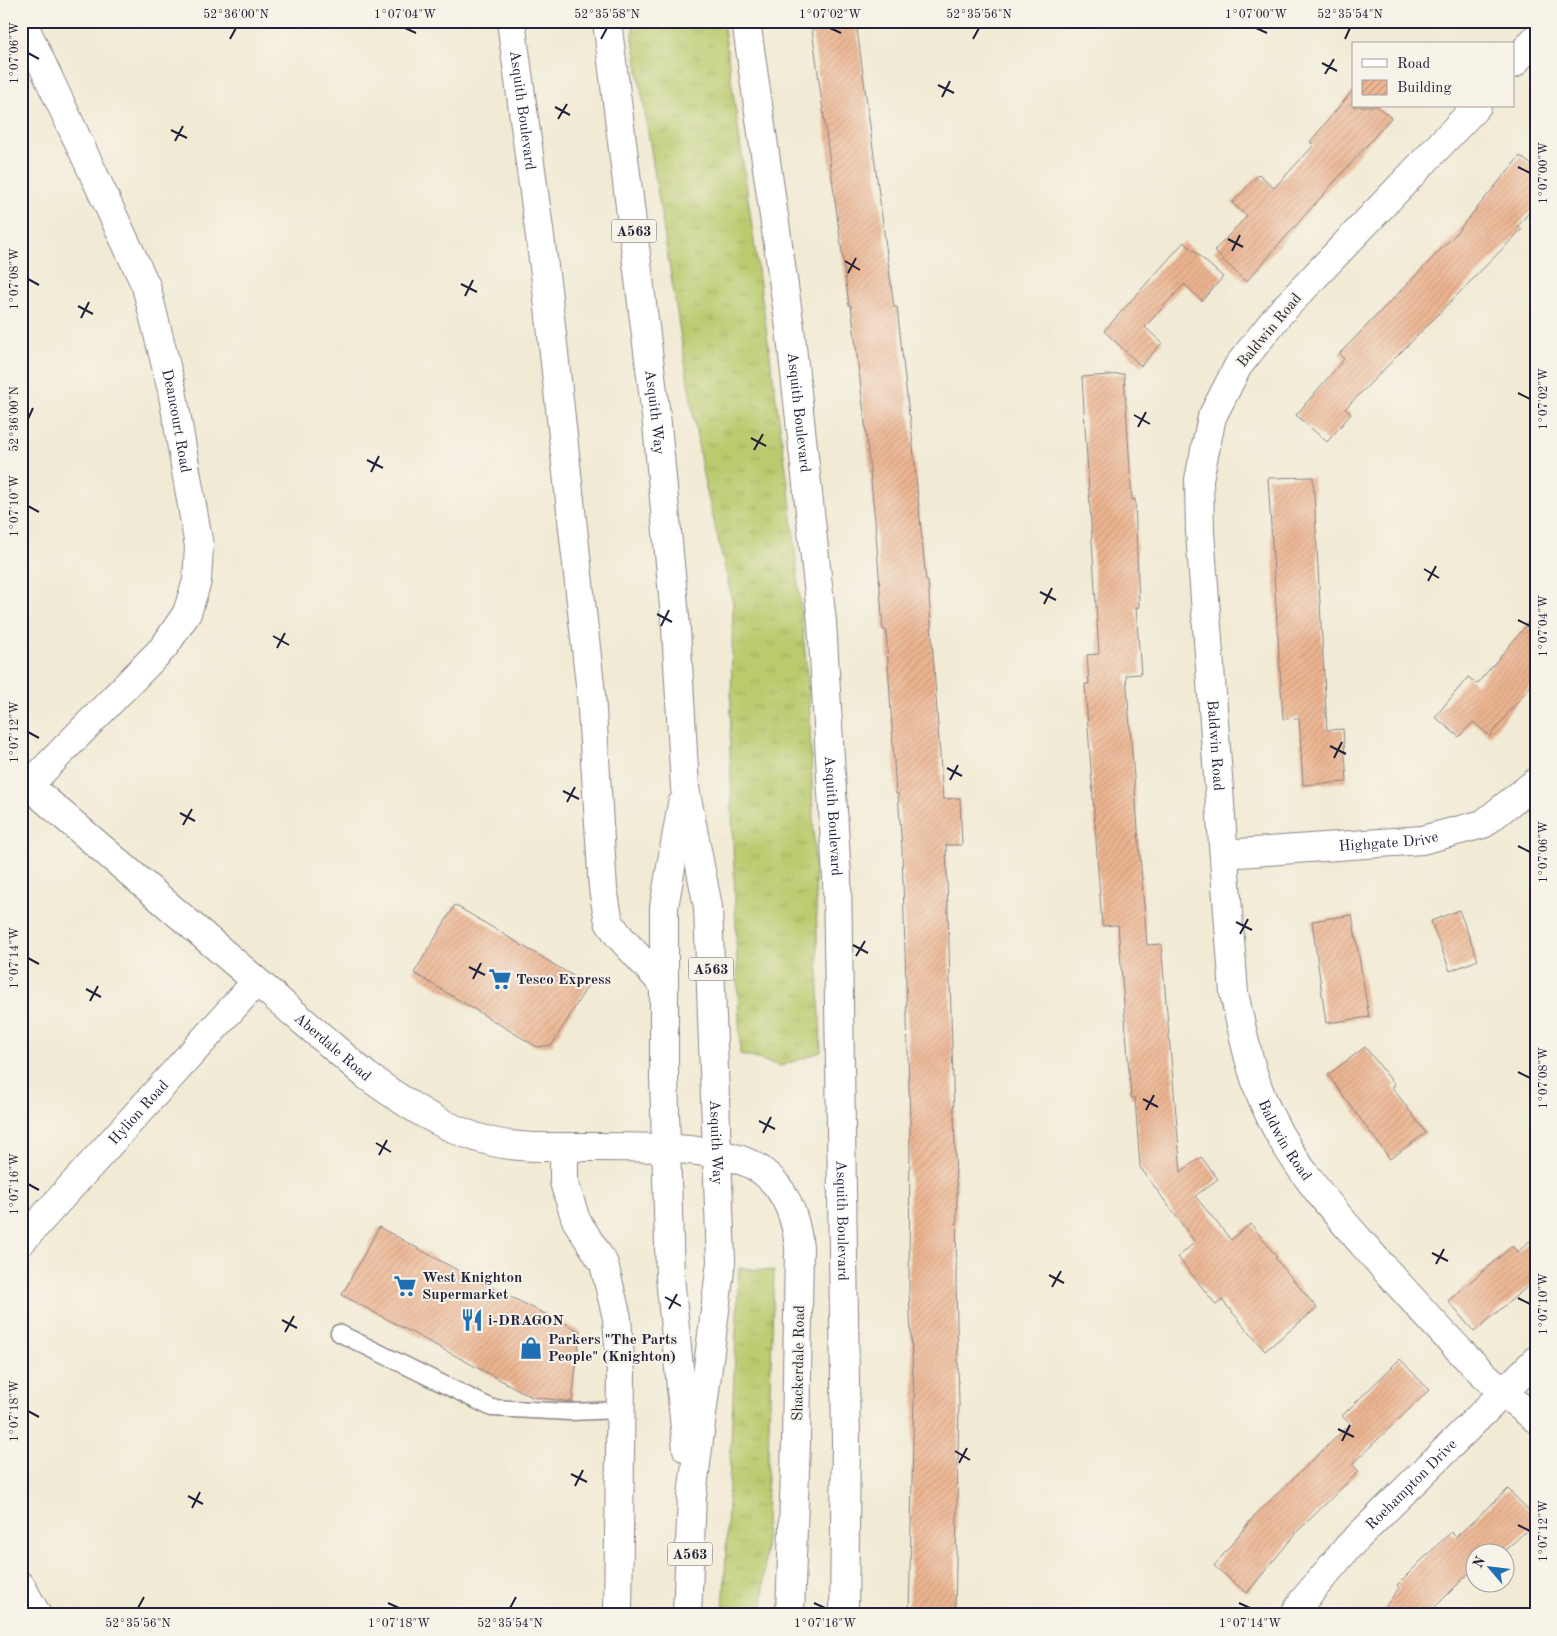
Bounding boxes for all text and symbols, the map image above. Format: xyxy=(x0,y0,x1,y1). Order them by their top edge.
text: 52°36'00"N xyxy=(203,8,269,21)
text: 52°35'58"N xyxy=(574,8,640,21)
text: 52°35'56"N xyxy=(946,8,1012,21)
text: 52°35'54"N xyxy=(1317,8,1383,21)
text: 1°07'04"W xyxy=(374,9,436,21)
text: 1°07'02"W xyxy=(799,9,861,21)
text: 1°07'00"W xyxy=(1225,9,1287,21)
text: 1°07'06"W xyxy=(9,22,21,84)
legend xyxy=(1352,42,1514,108)
street label: Asquith Boulevard xyxy=(506,49,537,171)
text: Road xyxy=(1397,57,1431,72)
text: Building xyxy=(1397,81,1452,96)
text: 1°07'00"W xyxy=(1538,142,1550,204)
road number: A563 xyxy=(612,220,656,242)
text: 1°07'08"W xyxy=(9,248,21,310)
street label: Baldwin Road xyxy=(1235,291,1305,371)
street label: Asquith Boulevard xyxy=(784,352,812,474)
street label: Deancourt Road xyxy=(158,368,192,474)
text: 1°07'02"W xyxy=(1538,368,1550,430)
street label: Asquith Way xyxy=(641,369,666,455)
text: 52°36'00"N xyxy=(8,386,21,452)
text: 1°07'10"W xyxy=(9,475,21,537)
text: 1°07'04"W xyxy=(1538,595,1550,657)
street label: Baldwin Road xyxy=(1203,700,1225,792)
text: 1°07'12"W xyxy=(9,701,21,763)
street label: Asquith Boulevard xyxy=(821,755,843,877)
text: 1°07'06"W xyxy=(1538,821,1550,883)
street label: Highgate Drive xyxy=(1338,830,1440,855)
text: 1°07'14"W xyxy=(9,927,21,989)
road number: A563 xyxy=(688,958,734,981)
supermarket icon: Tesco Express xyxy=(487,966,513,992)
place label: Tesco Express xyxy=(516,973,611,988)
street label: Aberdale Road xyxy=(291,1011,373,1085)
text: 1°07'08"W xyxy=(1538,1047,1550,1109)
street label: Hylion Road xyxy=(107,1078,172,1148)
street label: Baldwin Road xyxy=(1255,1098,1314,1184)
street label: Asquith Way xyxy=(706,1100,724,1185)
text: 1°07'16"W xyxy=(9,1153,21,1215)
street label: Asquith Boulevard xyxy=(833,1160,849,1281)
place label: West Knighton Supermarket xyxy=(422,1271,522,1303)
supermarket icon: West Knighton Supermarket xyxy=(392,1273,418,1299)
text: 1°07'10"W xyxy=(1538,1273,1550,1335)
street label: Shackerdale Road xyxy=(791,1305,808,1421)
restaurant icon: i-DRAGON xyxy=(459,1307,485,1333)
place label: i-DRAGON xyxy=(488,1314,564,1329)
place label: Parkers "The Parts People" (Knighton) xyxy=(548,1333,677,1365)
shop icon: Parkers "The Parts People" (Knighton) xyxy=(518,1335,544,1361)
text: 1°07'18"W xyxy=(9,1380,21,1442)
street label: Roehampton Drive xyxy=(1364,1437,1461,1533)
text: 1°07'12"W xyxy=(1538,1500,1550,1562)
road number: A563 xyxy=(668,1542,712,1566)
north arrow xyxy=(1464,1544,1514,1594)
text: N xyxy=(1471,1554,1488,1570)
text: 52°35'56"N xyxy=(105,1617,171,1630)
text: 52°35'54"N xyxy=(477,1617,543,1630)
text: 1°07'18"W xyxy=(368,1618,430,1630)
text: 1°07'16"W xyxy=(794,1618,856,1630)
text: 1°07'14"W xyxy=(1219,1618,1281,1630)

